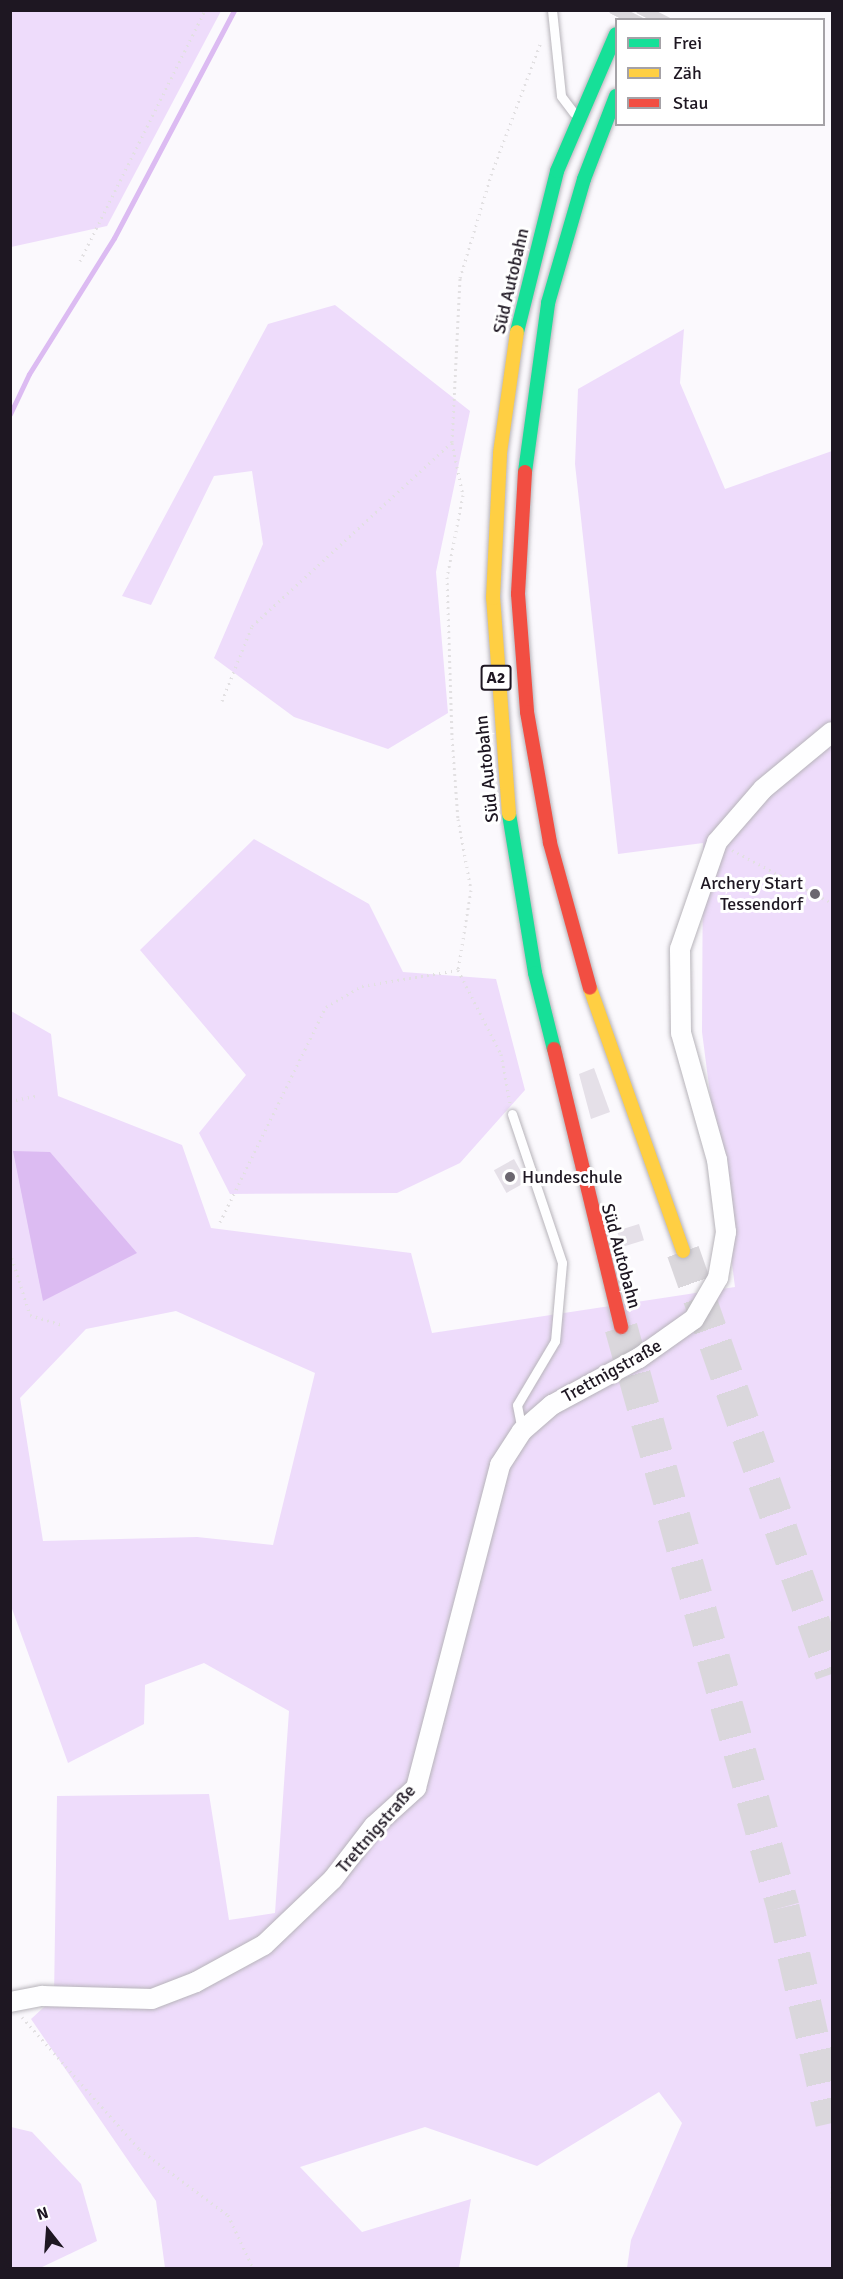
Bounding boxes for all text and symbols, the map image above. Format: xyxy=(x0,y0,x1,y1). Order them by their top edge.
legend xyxy=(615,18,825,126)
text: Frei xyxy=(673,32,702,54)
text: Zäh xyxy=(673,62,702,84)
text: Stau xyxy=(673,92,708,114)
street label: Süd Autobahn xyxy=(488,226,534,336)
road number: A2 xyxy=(480,665,512,691)
street label: Süd Autobahn xyxy=(471,714,503,824)
place label: Archery Start Tessendorf xyxy=(700,873,803,916)
marker: Archery Start Tessendorf xyxy=(808,887,822,901)
place label: Hundeschule xyxy=(522,1166,622,1188)
marker: Hundeschule xyxy=(503,1170,517,1184)
street label: Süd Autobahn xyxy=(597,1201,645,1311)
street label: Trettnigstraße xyxy=(559,1335,665,1407)
street label: Trettnigstraße xyxy=(332,1780,420,1878)
north arrow xyxy=(18,2201,78,2261)
text: N xyxy=(34,2203,51,2225)

